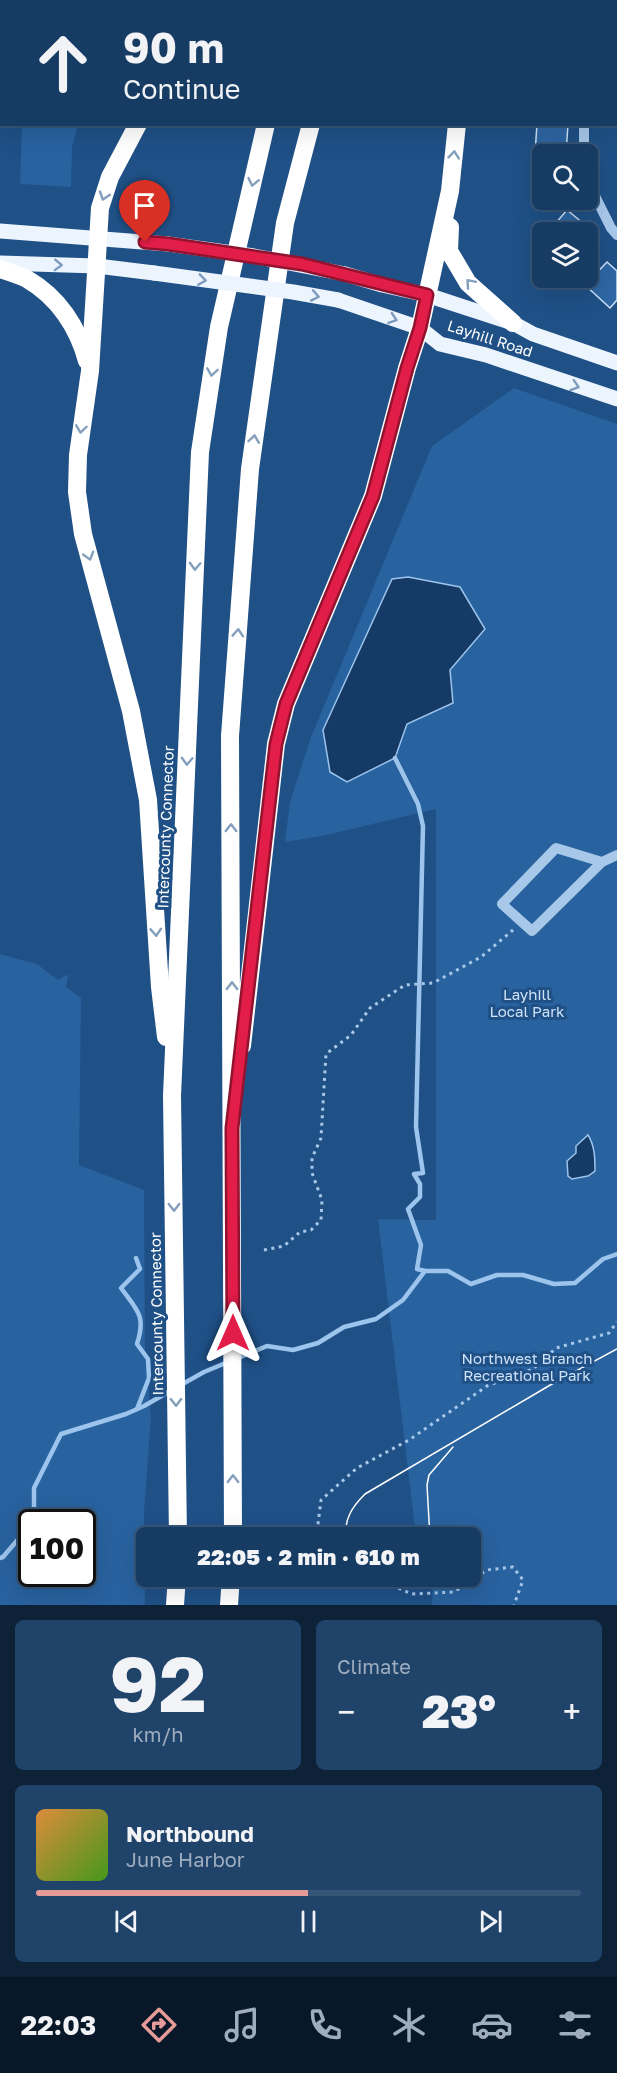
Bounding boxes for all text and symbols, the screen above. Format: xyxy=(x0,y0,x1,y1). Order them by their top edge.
text: 90 m xyxy=(123,22,224,72)
icon: ahead xyxy=(24,24,102,102)
text: Continue xyxy=(123,73,241,105)
map controls xyxy=(532,144,598,288)
button: search xyxy=(532,144,598,210)
one-way arrow xyxy=(447,151,460,160)
one-way arrow xyxy=(247,176,260,186)
pin xyxy=(119,180,170,242)
icon: arrive xyxy=(128,189,161,222)
one-way arrow xyxy=(99,190,111,201)
button: layers xyxy=(532,222,598,288)
one-way arrow xyxy=(54,258,63,271)
one-way arrow xyxy=(198,273,207,285)
one-way arrow xyxy=(466,280,477,290)
one-way arrow xyxy=(309,289,319,302)
one-way arrow xyxy=(387,312,398,324)
street label: Layhill Road xyxy=(445,316,535,360)
one-way arrow xyxy=(207,368,219,377)
one-way arrow xyxy=(569,378,580,391)
one-way arrow xyxy=(76,424,88,433)
one-way arrow xyxy=(247,434,259,443)
one-way arrow xyxy=(82,550,94,561)
one-way arrow xyxy=(189,562,202,571)
one-way arrow xyxy=(231,629,244,638)
street label: Intercounty Connector xyxy=(153,745,177,909)
one-way arrow xyxy=(180,757,193,766)
one-way arrow xyxy=(225,823,237,832)
one-way arrow xyxy=(150,928,163,937)
one-way arrow xyxy=(226,981,238,990)
park label: Layhill Local Park xyxy=(489,985,565,1020)
one-way arrow xyxy=(168,1203,180,1212)
street label: Intercounty Connector xyxy=(146,1232,166,1396)
position arrow xyxy=(201,1301,265,1365)
park label: Northwest Branch Recreational Park xyxy=(462,1349,592,1384)
one-way arrow xyxy=(170,1398,182,1407)
one-way arrow xyxy=(227,1475,239,1484)
speed limit sign: 100 xyxy=(18,1509,96,1587)
text: 22:05 · 2 min · 610 m xyxy=(197,1543,420,1570)
text: 92 xyxy=(109,1636,207,1729)
text: Climate xyxy=(337,1654,411,1678)
text: 23° xyxy=(422,1684,496,1738)
text: − xyxy=(337,1692,355,1731)
text: + xyxy=(563,1692,581,1731)
text: km/h xyxy=(133,1722,183,1746)
text: Northbound xyxy=(126,1820,254,1847)
text: June Harbor xyxy=(126,1847,245,1871)
icon: previous xyxy=(110,1905,143,1938)
icon: pause xyxy=(292,1905,325,1938)
icon: next xyxy=(474,1905,507,1938)
icon: directions xyxy=(138,2004,180,2046)
icon: music xyxy=(221,2004,263,2046)
icon: phone xyxy=(304,2004,346,2046)
icon: climate xyxy=(388,2004,430,2046)
icon: car xyxy=(471,2004,513,2046)
icon: filters xyxy=(554,2004,596,2046)
text: 22:03 xyxy=(21,2009,96,2041)

